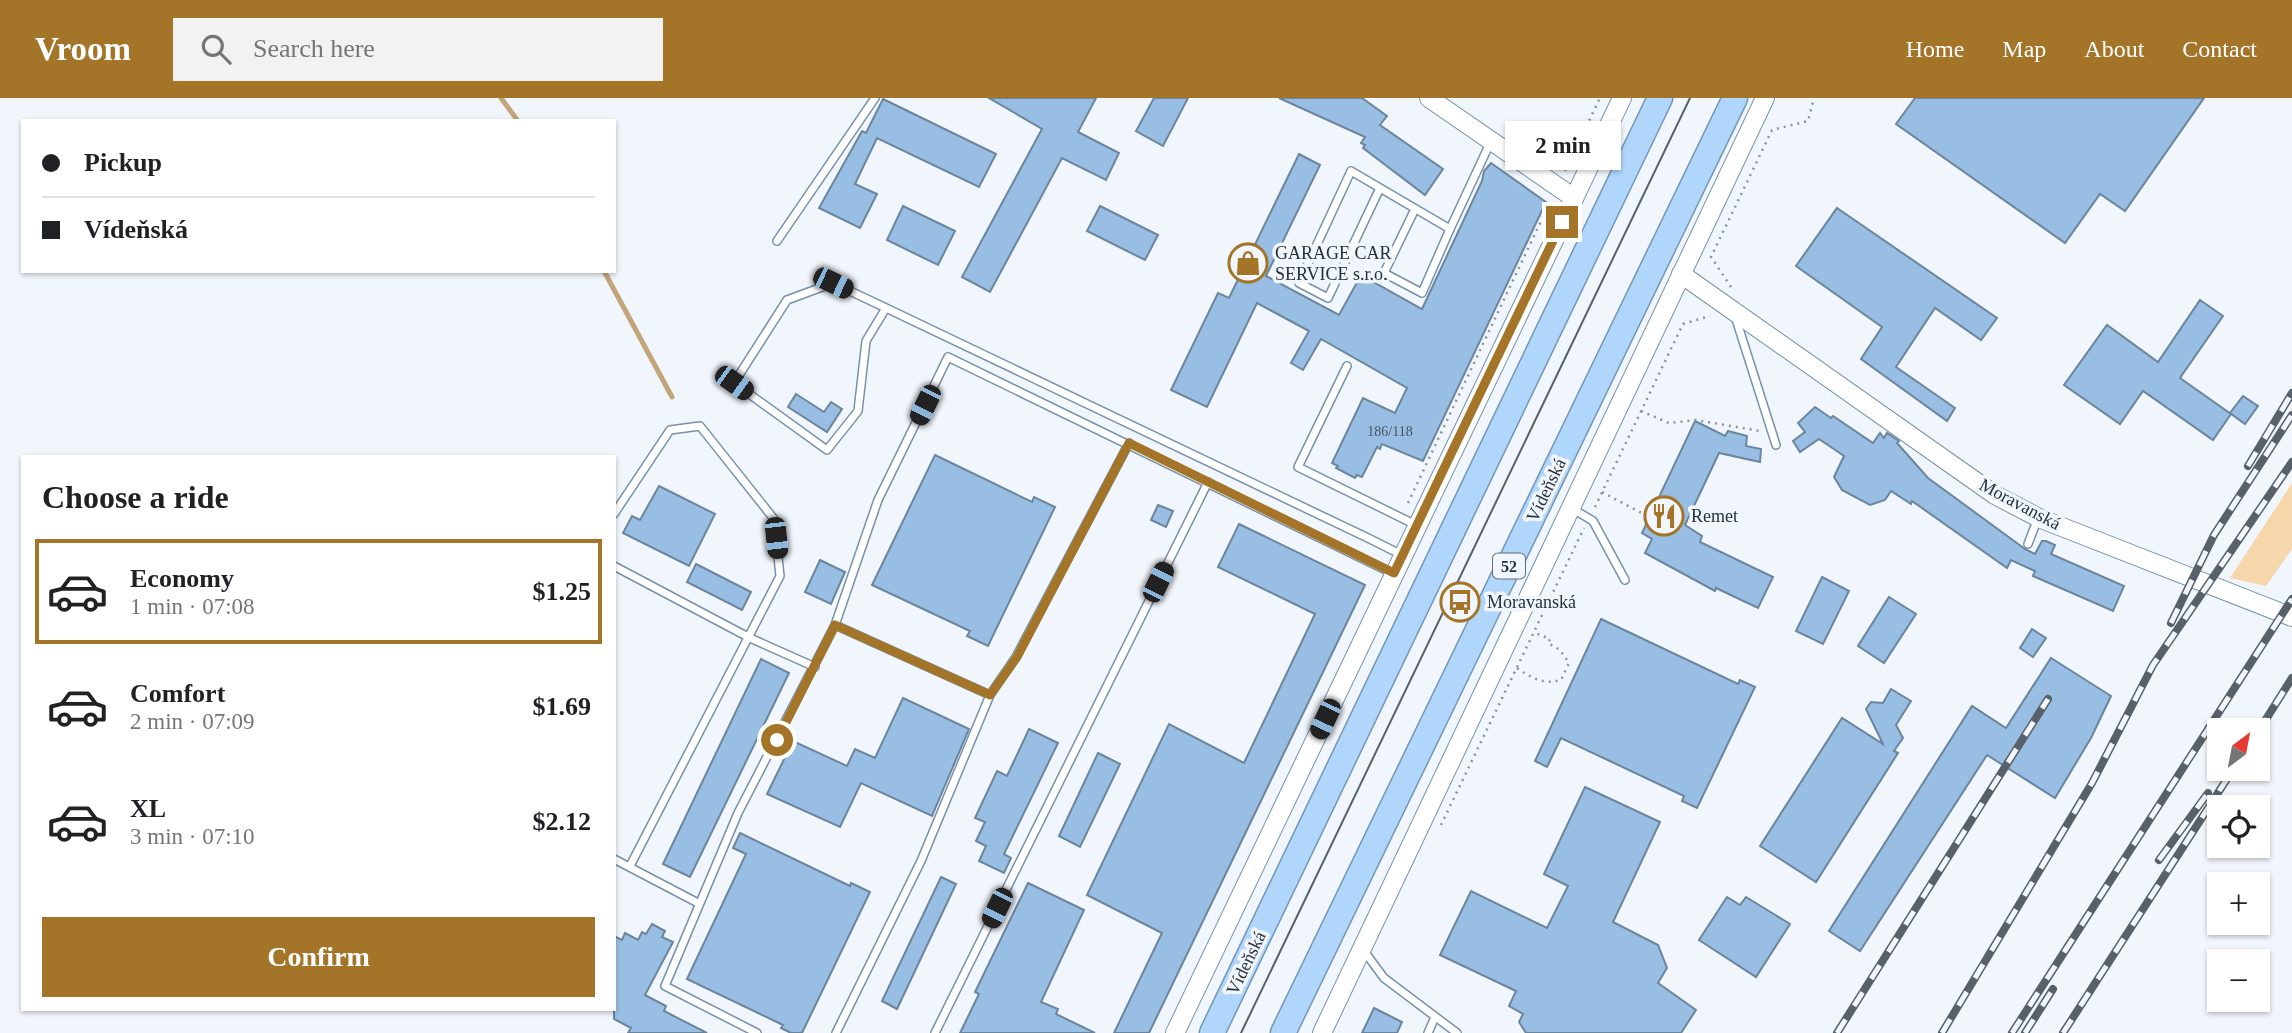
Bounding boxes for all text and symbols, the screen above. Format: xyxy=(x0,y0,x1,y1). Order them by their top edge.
search box xyxy=(173,18,663,81)
icon: search xyxy=(197,30,235,68)
text: Vroom xyxy=(35,31,131,67)
text: Search here xyxy=(253,34,375,63)
text: Home xyxy=(1906,36,1964,62)
text: Map xyxy=(2002,36,2046,62)
text: About xyxy=(2084,36,2144,62)
text: Contact xyxy=(2182,36,2257,62)
callout: 2 min xyxy=(1504,121,1620,170)
text: 2 min xyxy=(1535,133,1591,158)
text: Pickup xyxy=(84,148,162,177)
route end xyxy=(1546,206,1578,238)
text: Vídeňská xyxy=(84,215,188,244)
shop icon: GARAGE CAR SERVICE s.r.o. xyxy=(1227,242,1269,284)
place label: GARAGE CAR SERVICE s.r.o. xyxy=(1275,243,1392,284)
car xyxy=(810,264,857,302)
car xyxy=(711,362,758,404)
car xyxy=(907,382,944,428)
house number: 186/118 xyxy=(1367,424,1413,439)
street label: Vídeňská xyxy=(1522,455,1570,525)
street label: Moravanská xyxy=(1976,474,2064,534)
text: Choose a ride xyxy=(42,479,229,515)
restaurant icon: Remet xyxy=(1643,495,1685,537)
place label: Remet xyxy=(1691,506,1738,526)
car xyxy=(764,516,789,560)
road number: 52 xyxy=(1493,554,1525,579)
car xyxy=(1140,559,1177,605)
icon: car xyxy=(46,560,109,623)
text: Economy xyxy=(130,564,234,593)
text: $1.25 xyxy=(533,577,591,606)
bus stop icon: Moravanská xyxy=(1439,581,1481,623)
place label: Moravanská xyxy=(1487,592,1576,612)
text: 1 min · 07:08 xyxy=(130,594,255,619)
icon: car xyxy=(46,675,109,738)
text: Comfort xyxy=(130,679,225,708)
text: $1.69 xyxy=(533,692,591,721)
car xyxy=(1307,696,1344,742)
text: 2 min · 07:09 xyxy=(130,709,255,734)
north arrow xyxy=(2207,718,2270,780)
map controls xyxy=(2207,718,2270,1012)
route start xyxy=(761,724,793,756)
icon: car xyxy=(46,790,109,853)
text: XL xyxy=(130,794,166,823)
button: locate xyxy=(2207,795,2270,858)
text: $2.12 xyxy=(533,807,591,836)
text: 3 min · 07:10 xyxy=(130,824,255,849)
button: + xyxy=(2207,872,2270,935)
car xyxy=(979,885,1016,931)
button: Confirm xyxy=(42,917,595,997)
street label: Vídeňská xyxy=(1222,928,1270,998)
button: − xyxy=(2207,949,2270,1012)

